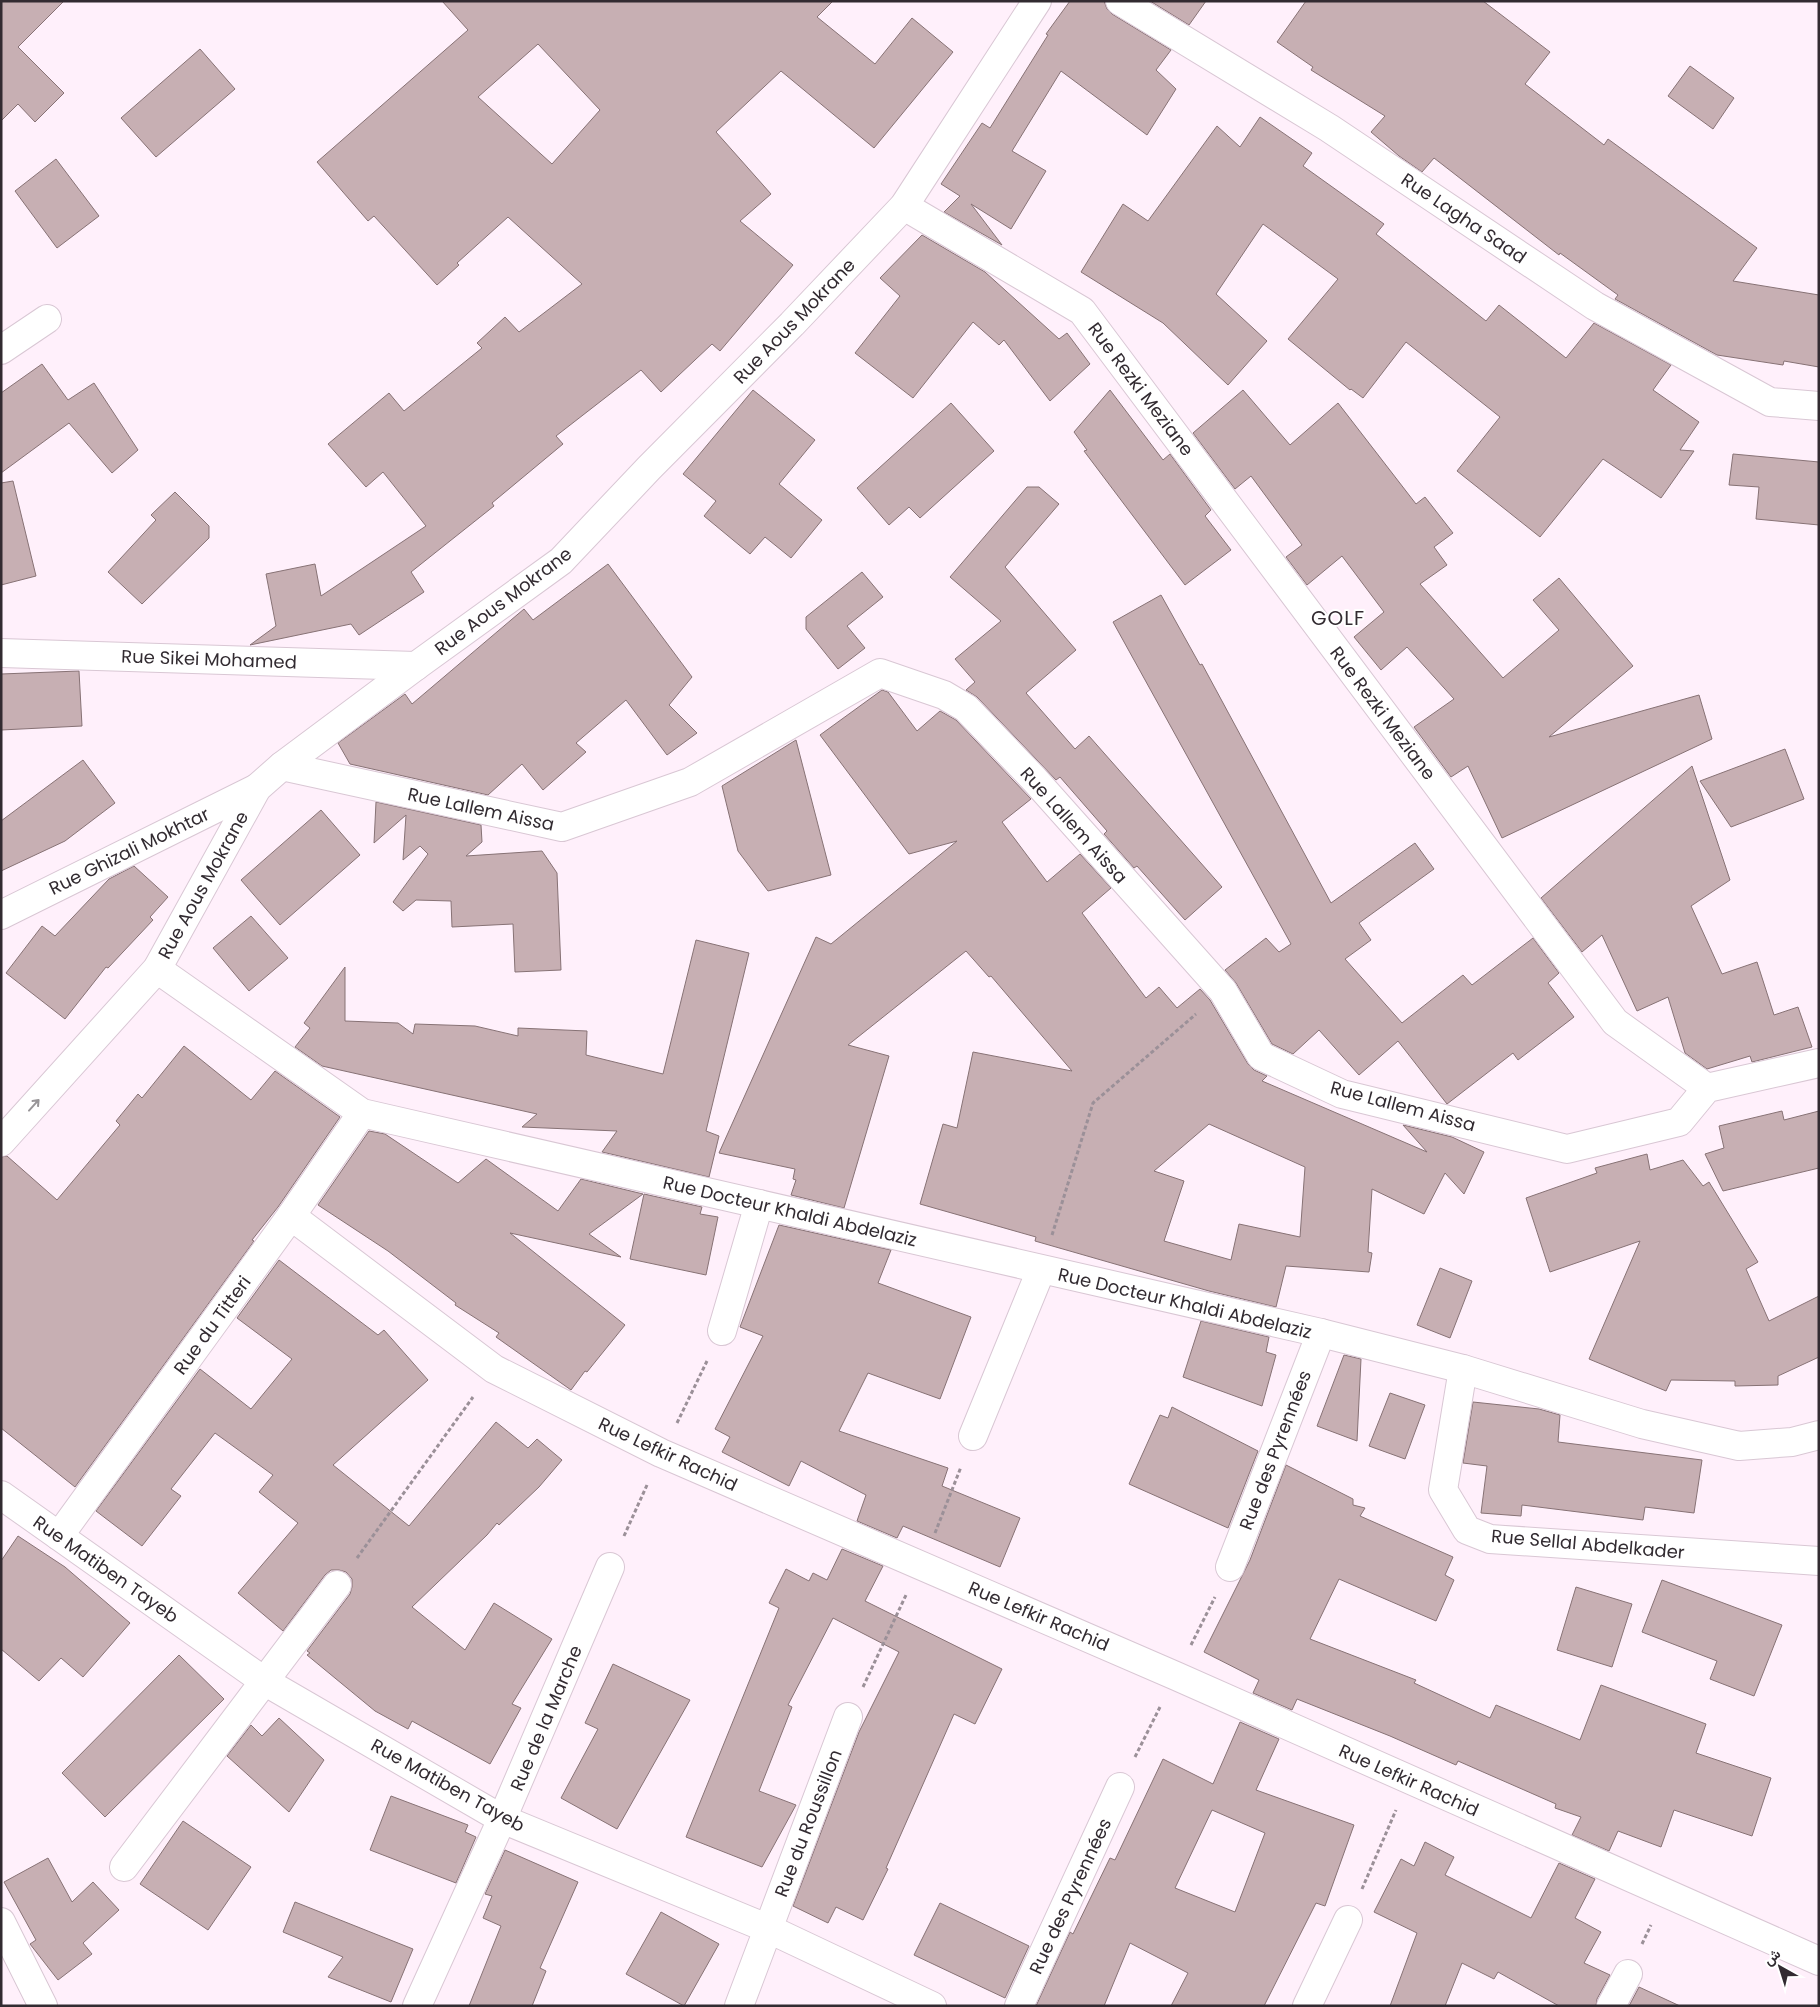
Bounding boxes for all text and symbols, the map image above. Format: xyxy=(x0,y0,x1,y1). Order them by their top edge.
street label: Rue Lagha Saad xyxy=(1396,167,1532,269)
street label: Rue Aous Mokrane xyxy=(727,253,861,389)
street label: Rue Rezki Meziane xyxy=(1082,317,1200,461)
street label: Rue Aous Mokrane xyxy=(429,541,577,661)
district label: GOLF xyxy=(1311,604,1365,632)
street label: Rue Rezki Meziane xyxy=(1324,641,1442,785)
street label: Rue Sikei Mohamed xyxy=(121,643,297,675)
street label: Rue Lallem Aissa xyxy=(1015,761,1133,889)
street label: Rue Lallem Aissa xyxy=(405,781,557,837)
street label: Rue Ghizali Mokhtar xyxy=(45,801,214,901)
street label: Rue Aous Mokrane xyxy=(152,806,254,964)
street label: Rue Lallem Aissa xyxy=(1328,1075,1478,1137)
one-way arrow xyxy=(28,1099,40,1112)
street label: Rue Docteur Khaldi Abdelaziz xyxy=(661,1170,919,1252)
street label: Rue Docteur Khaldi Abdelaziz xyxy=(1056,1262,1314,1344)
street label: Rue du Titteri xyxy=(168,1271,256,1379)
street label: Rue des Pyrennées xyxy=(1233,1367,1317,1533)
street label: Rue Lefkir Rachid xyxy=(594,1411,742,1497)
street label: Rue Matiben Tayeb xyxy=(28,1509,184,1629)
street label: Rue Sellal Abdelkader xyxy=(1490,1523,1686,1565)
street label: Rue Lefkir Rachid xyxy=(965,1575,1113,1657)
street label: Rue de la Marche xyxy=(504,1641,588,1795)
street label: Rue Matiben Tayeb xyxy=(367,1732,529,1838)
street label: Rue Lefkir Rachid xyxy=(1335,1738,1483,1822)
street label: Rue du Roussillon xyxy=(768,1746,848,1900)
street label: Rue des Pyrennées xyxy=(1023,1814,1117,1978)
north arrow xyxy=(1755,1942,1805,1992)
text: ش xyxy=(1759,1944,1785,1970)

